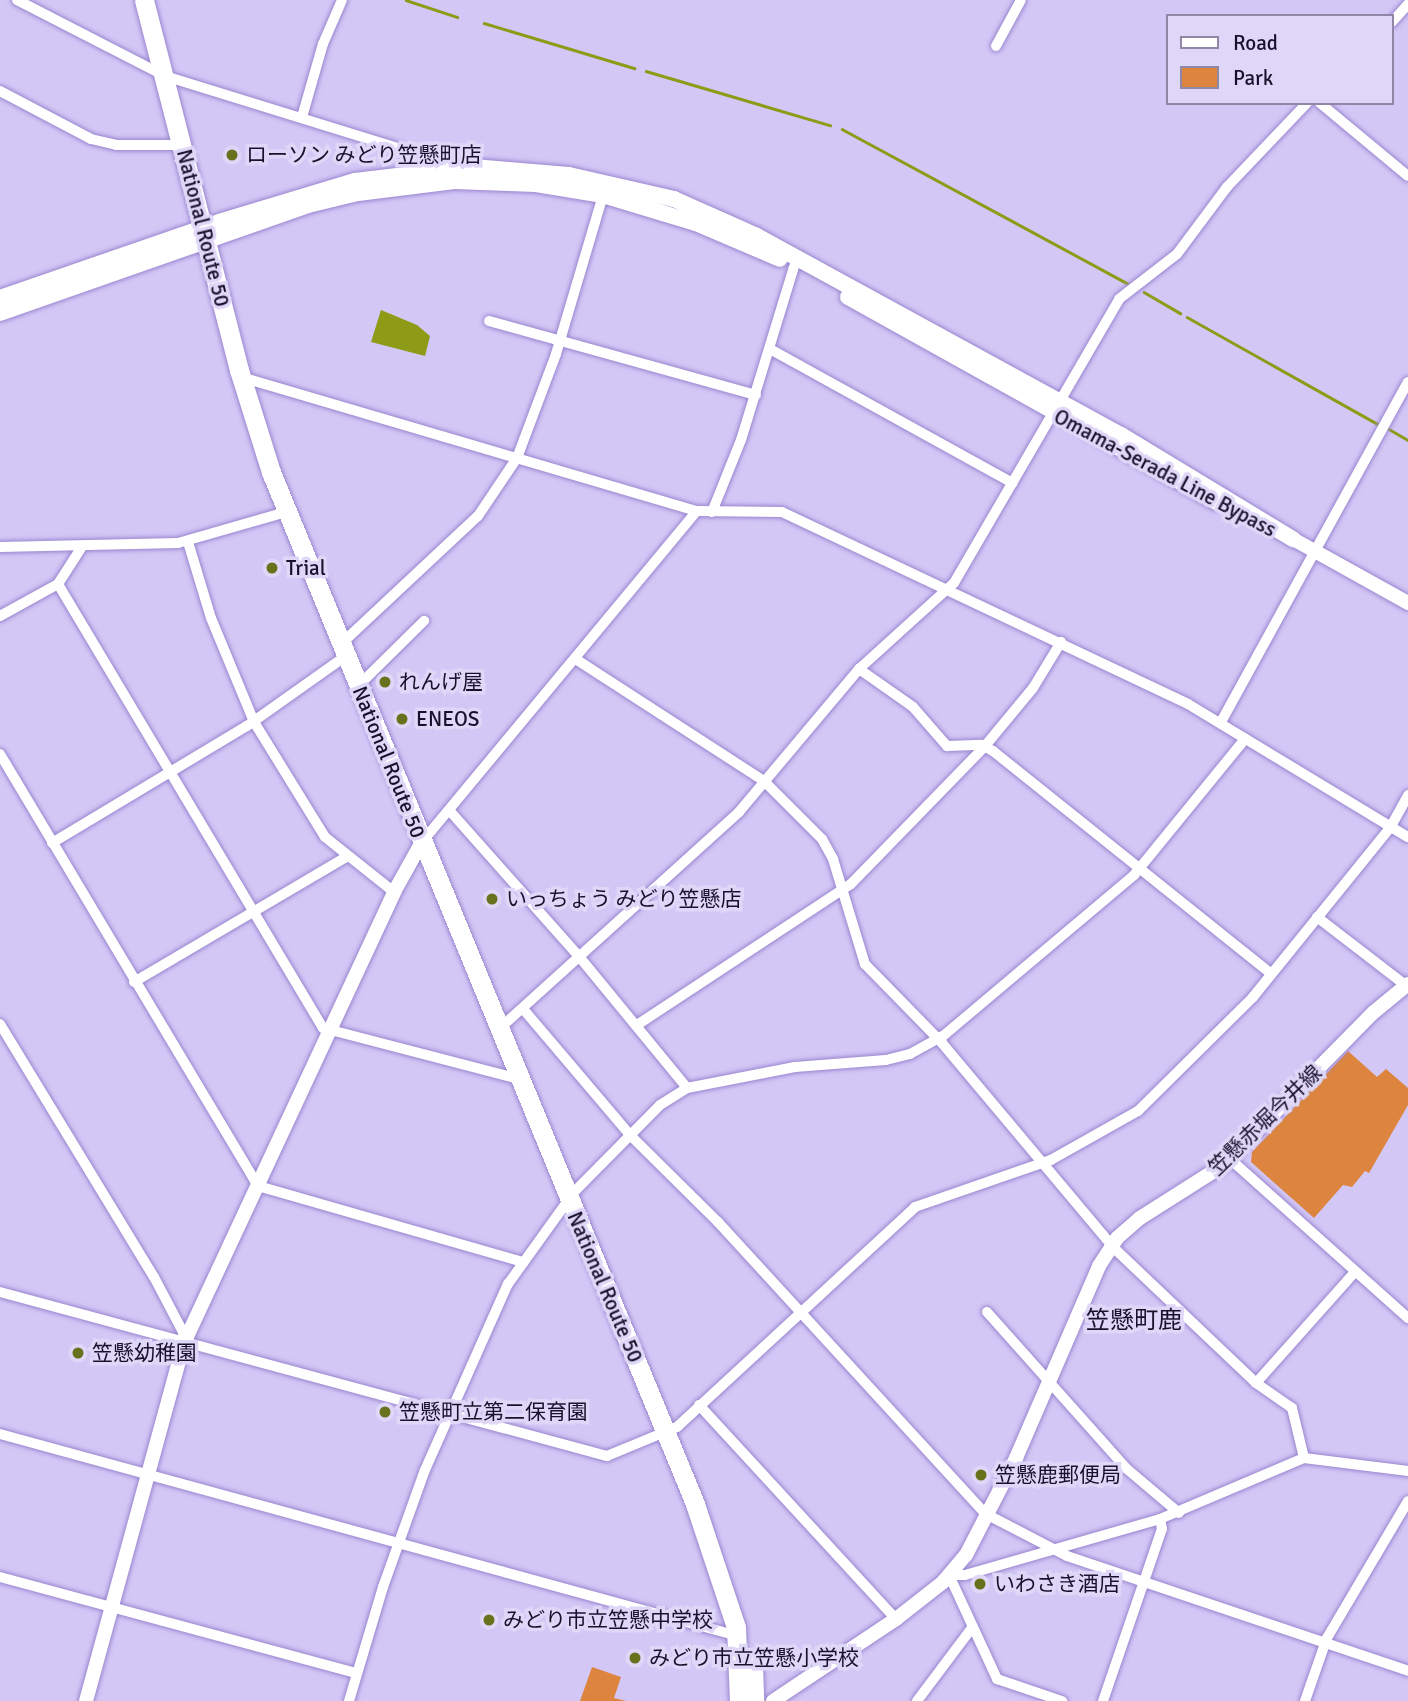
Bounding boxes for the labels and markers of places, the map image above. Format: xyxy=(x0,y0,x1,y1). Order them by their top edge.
place label: ローソン みどり笠懸町店 xyxy=(246,142,482,168)
marker: ローソン みどり笠懸町店 xyxy=(224,147,240,163)
place label: Trial xyxy=(286,555,326,581)
marker: Trial xyxy=(264,560,280,576)
place label: れんげ屋 xyxy=(399,669,483,695)
marker: れんげ屋 xyxy=(377,674,393,690)
place label: ENEOS xyxy=(416,706,479,732)
marker: ENEOS xyxy=(394,711,410,727)
place label: いっちょう みどり笠懸店 xyxy=(506,886,742,912)
marker: いっちょう みどり笠懸店 xyxy=(484,891,500,907)
place label: 笠懸幼稚園 xyxy=(92,1340,197,1366)
marker: 笠懸幼稚園 xyxy=(70,1345,86,1361)
place label: 笠懸町立第二保育園 xyxy=(399,1399,588,1425)
marker: 笠懸町立第二保育園 xyxy=(377,1404,393,1420)
place label: 笠懸鹿郵便局 xyxy=(995,1462,1121,1488)
marker: 笠懸鹿郵便局 xyxy=(973,1467,989,1483)
place label: いわさき酒店 xyxy=(994,1571,1120,1597)
marker: いわさき酒店 xyxy=(972,1576,988,1592)
place label: みどり市立笠懸中学校 xyxy=(503,1607,713,1633)
marker: みどり市立笠懸中学校 xyxy=(481,1612,497,1628)
place label: みどり市立笠懸小学校 xyxy=(649,1645,859,1671)
marker: みどり市立笠懸小学校 xyxy=(627,1650,643,1666)

